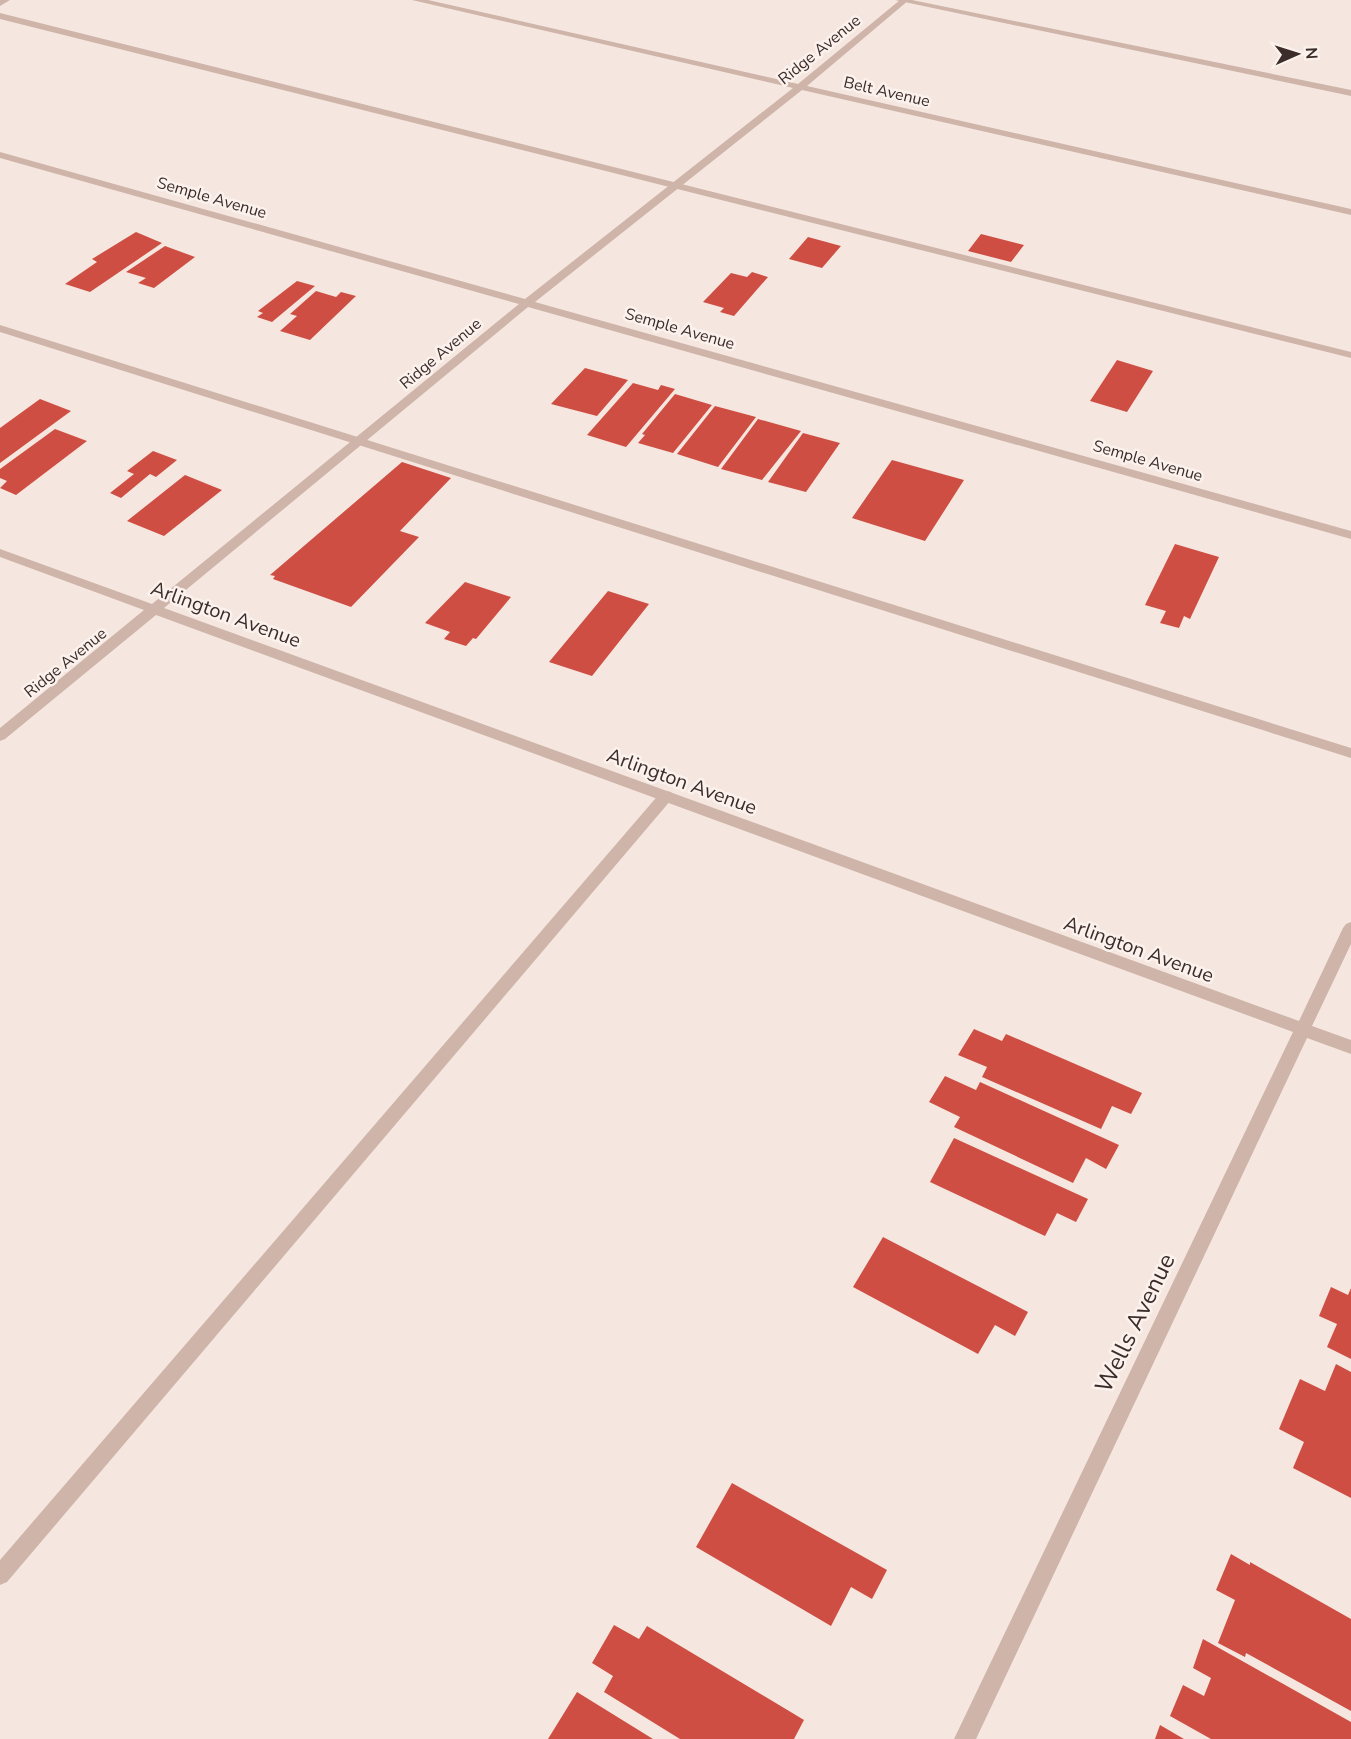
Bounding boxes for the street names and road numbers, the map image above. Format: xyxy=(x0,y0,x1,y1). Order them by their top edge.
street label: Ridge Avenue xyxy=(774,10,865,90)
street label: Belt Avenue xyxy=(841,71,932,113)
street label: Semple Avenue xyxy=(154,172,269,224)
street label: Semple Avenue xyxy=(622,303,737,355)
street label: Ridge Avenue xyxy=(395,313,486,394)
street label: Semple Avenue xyxy=(1090,435,1205,487)
street label: Arlington Avenue xyxy=(147,575,305,654)
street label: Ridge Avenue xyxy=(20,623,111,703)
street label: Arlington Avenue xyxy=(603,742,761,821)
street label: Arlington Avenue xyxy=(1060,910,1218,989)
street label: Wells Avenue xyxy=(1087,1248,1183,1398)

